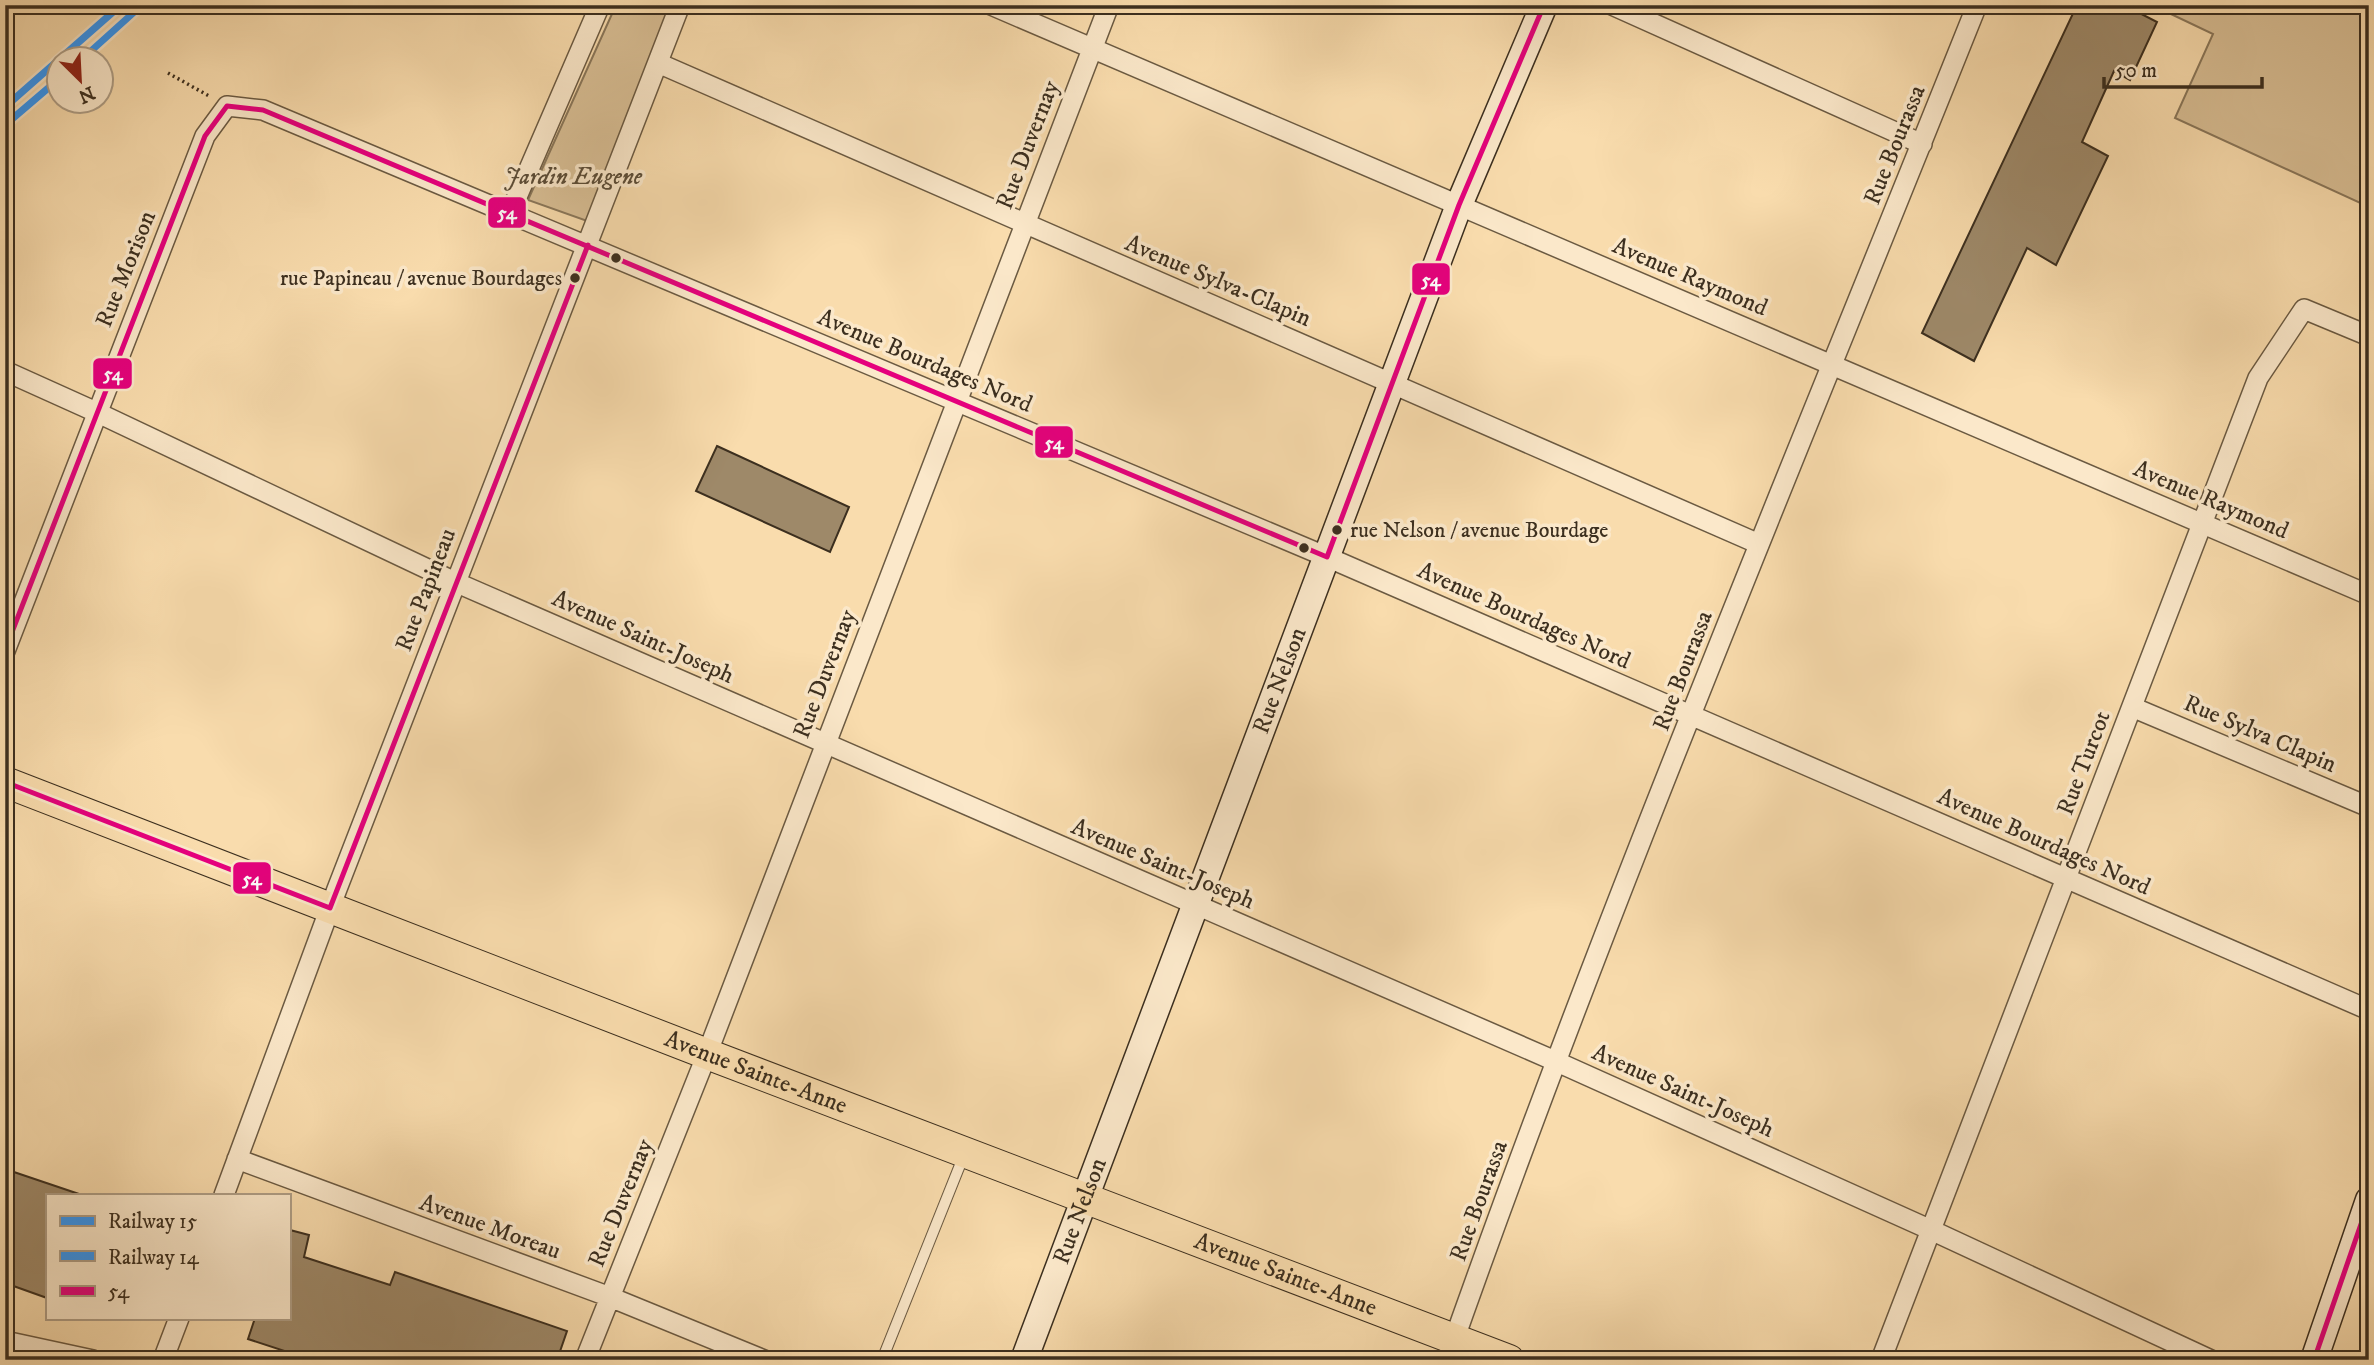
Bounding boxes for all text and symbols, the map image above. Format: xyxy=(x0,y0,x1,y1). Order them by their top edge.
north arrow xyxy=(46,46,116,116)
scale bar xyxy=(2104,46,2262,90)
text: 50 m xyxy=(2115,58,2157,84)
street label: Rue Duvernay xyxy=(990,76,1066,214)
text: N xyxy=(74,80,98,108)
street label: Rue Bourassa xyxy=(1857,80,1933,209)
park label: Jardin Eugene xyxy=(504,162,643,192)
line badge: 54 xyxy=(487,196,527,229)
text: 54 xyxy=(496,202,518,225)
street label: Rue Morison xyxy=(89,206,163,332)
street label: Avenue Sylva-Clapin xyxy=(1120,228,1316,334)
street label: Avenue Raymond xyxy=(1608,231,1772,323)
unlabelled marker xyxy=(609,251,623,265)
line badge: 54 xyxy=(1411,262,1451,296)
place label: rue Papineau / avenue Bourdages xyxy=(280,265,562,292)
text: 54 xyxy=(1420,269,1442,292)
marker: rue Papineau / avenue Bourdages xyxy=(568,271,582,285)
street label: Avenue Bourdages Nord xyxy=(813,302,1037,420)
line badge: 54 xyxy=(92,357,133,390)
text: 54 xyxy=(102,363,124,386)
line badge: 54 xyxy=(1034,425,1074,459)
text: 54 xyxy=(1043,432,1065,455)
street label: Avenue Raymond xyxy=(2129,454,2293,546)
place label: rue Nelson / avenue Bourdage xyxy=(1350,517,1608,544)
marker: rue Nelson / avenue Bourdage xyxy=(1330,523,1344,537)
street label: Rue Papineau xyxy=(389,524,463,656)
unlabelled marker xyxy=(1297,541,1311,555)
street label: Avenue Bourdages Nord xyxy=(1413,555,1635,677)
street label: Avenue Saint-Joseph xyxy=(547,583,739,691)
street label: Rue Duvernay xyxy=(787,605,863,743)
street label: Rue Bourassa xyxy=(1646,606,1720,735)
street label: Rue Nelson xyxy=(1246,623,1314,738)
street label: Rue Sylva Clapin xyxy=(2179,688,2341,780)
street label: Rue Turcot xyxy=(2050,706,2118,819)
street label: Avenue Bourdages Nord xyxy=(1933,781,2155,903)
street label: Avenue Saint-Joseph xyxy=(1067,812,1260,916)
line badge: 54 xyxy=(232,861,272,895)
text: 54 xyxy=(241,868,263,891)
street label: Avenue Sainte-Anne xyxy=(660,1024,851,1121)
street label: Avenue Saint-Joseph xyxy=(1587,1037,1779,1145)
street label: Rue Duvernay xyxy=(582,1134,661,1271)
street label: Rue Bourassa xyxy=(1443,1136,1515,1266)
street label: Rue Nelson xyxy=(1046,1153,1114,1269)
street label: Avenue Moreau xyxy=(415,1188,565,1266)
legend xyxy=(46,1194,290,1320)
text: Railway 15 xyxy=(108,1209,197,1235)
street label: Avenue Sainte-Anne xyxy=(1190,1226,1381,1323)
text: Railway 14 xyxy=(108,1245,200,1271)
text: 54 xyxy=(108,1279,130,1305)

